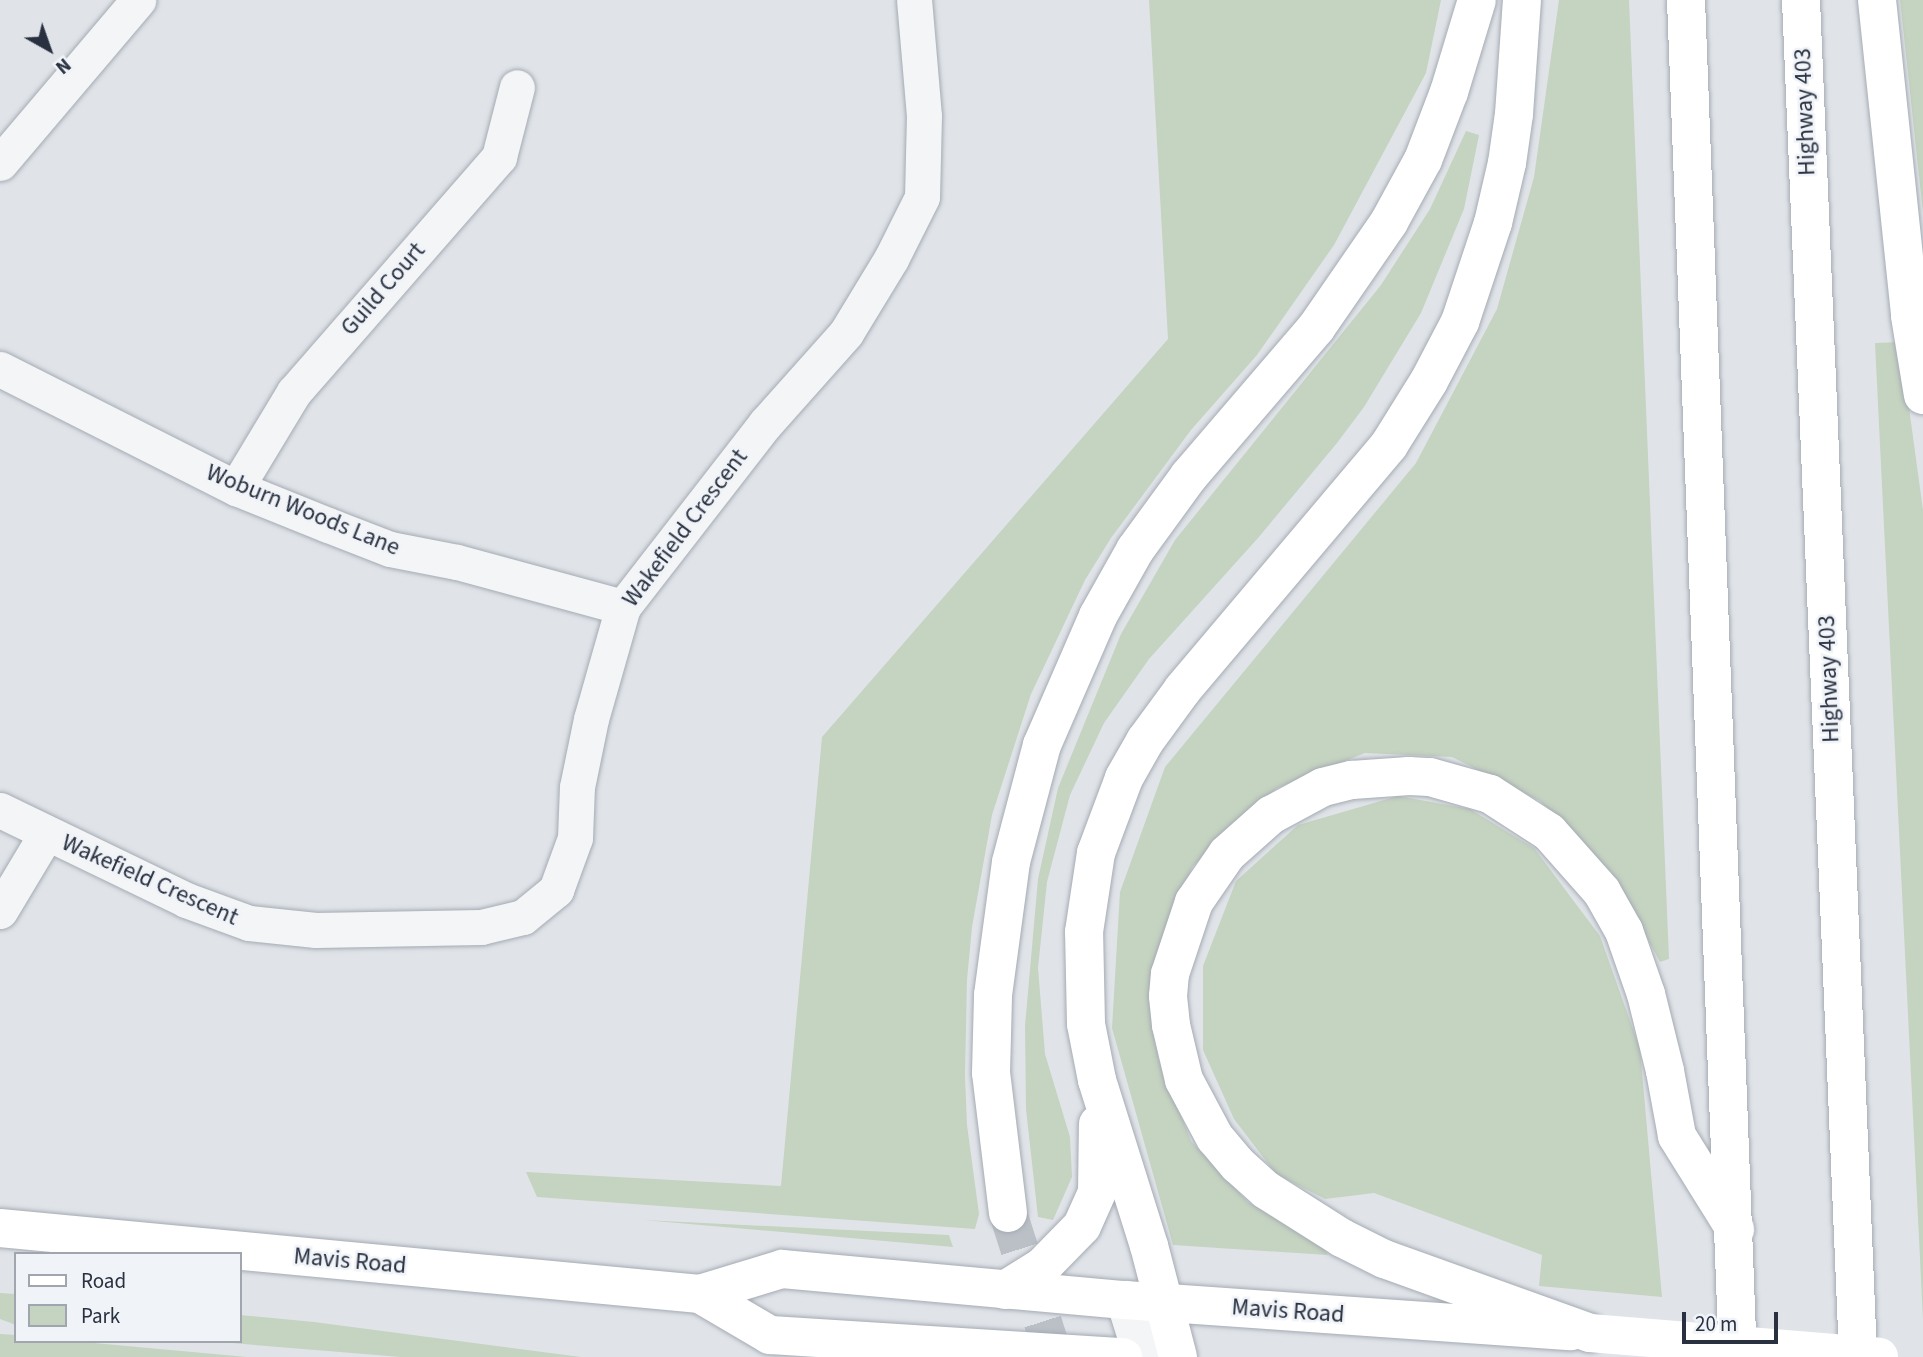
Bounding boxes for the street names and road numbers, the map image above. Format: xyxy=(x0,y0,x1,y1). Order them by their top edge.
street label: Highway 403 xyxy=(1788,48,1822,176)
street label: Guild Court xyxy=(335,236,431,342)
street label: Wakefield Crescent xyxy=(616,443,754,613)
street label: Woburn Woods Lane xyxy=(202,458,404,562)
street label: Highway 403 xyxy=(1812,615,1846,743)
street label: Wakefield Crescent xyxy=(57,828,243,932)
street label: Mavis Road xyxy=(292,1242,408,1280)
street label: Mavis Road xyxy=(1231,1293,1345,1329)

